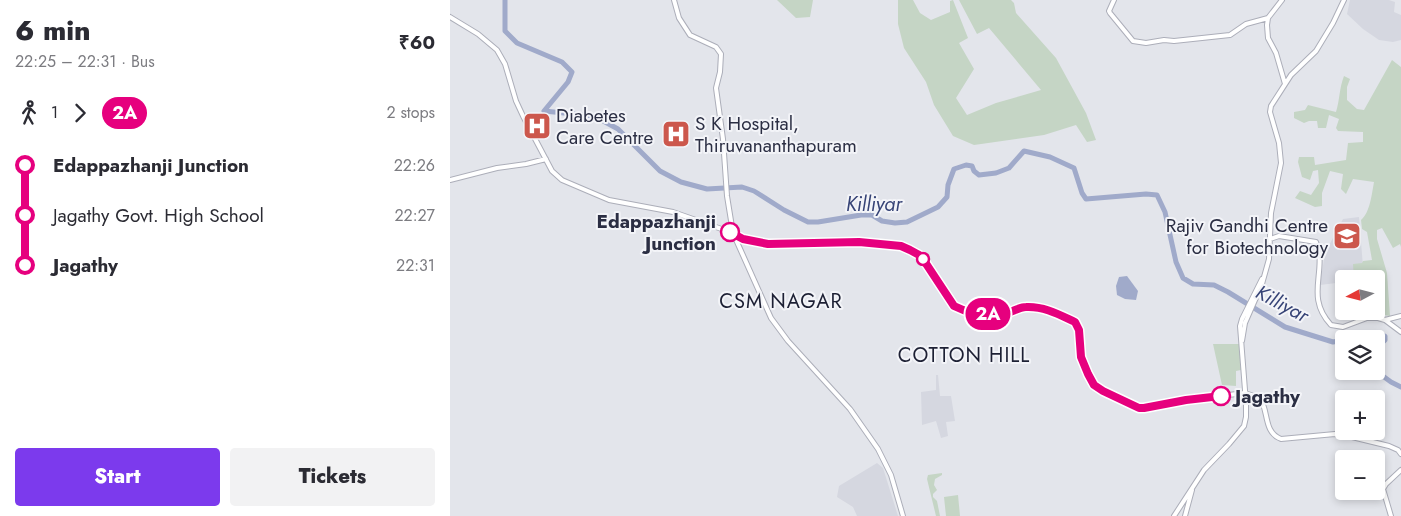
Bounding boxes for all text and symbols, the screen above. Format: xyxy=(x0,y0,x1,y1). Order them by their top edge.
text: 6 min xyxy=(15,10,91,51)
text: ₹60 xyxy=(399,29,435,56)
text: 22:25 – 22:31 · Bus xyxy=(15,50,155,73)
icon: walk xyxy=(15,99,43,127)
icon: forward xyxy=(66,99,94,127)
text: 2A xyxy=(112,100,137,126)
text: 1 xyxy=(51,101,58,124)
text: 2 stops xyxy=(387,101,435,124)
place label: Diabetes Care Centre xyxy=(556,102,653,151)
place label: S K Hospital, Thiruvananthapuram xyxy=(695,110,857,159)
hospital icon: Diabetes Care Centre xyxy=(522,111,552,141)
hospital icon: S K Hospital, Thiruvananthapuram xyxy=(661,119,691,149)
text: Edappazhanji Junction xyxy=(53,152,249,179)
text: 22:26 xyxy=(394,154,435,177)
water label: Killiyar xyxy=(846,190,903,219)
text: Jagathy Govt. High School xyxy=(53,202,264,229)
text: 22:27 xyxy=(394,204,435,227)
place label: Edappazhanji Junction xyxy=(597,208,716,257)
place label: Rajiv Gandhi Centre for Biotechnology xyxy=(1166,212,1329,261)
school or university icon: Rajiv Gandhi Centre for Biotechnology xyxy=(1332,221,1362,251)
marker: Edappazhanji Junction xyxy=(720,222,740,242)
text: Jagathy xyxy=(53,252,118,279)
unlabelled marker xyxy=(916,252,930,266)
text: 22:31 xyxy=(396,254,435,277)
north arrow xyxy=(1335,270,1385,320)
map controls xyxy=(1335,270,1385,500)
water label: Killiyar xyxy=(1250,278,1315,331)
district label: CSM NAGAR xyxy=(719,287,843,316)
line badge: 2A xyxy=(966,298,1010,330)
text: 2A xyxy=(975,301,1001,327)
button: layers xyxy=(1335,330,1385,380)
district label: COTTON HILL xyxy=(898,341,1030,370)
place label: Jagathy xyxy=(1231,383,1301,410)
marker: Jagathy xyxy=(1211,386,1231,406)
button: + xyxy=(1335,390,1385,440)
button: Start xyxy=(15,448,220,506)
button: Tickets xyxy=(230,448,435,506)
button: − xyxy=(1335,450,1385,500)

